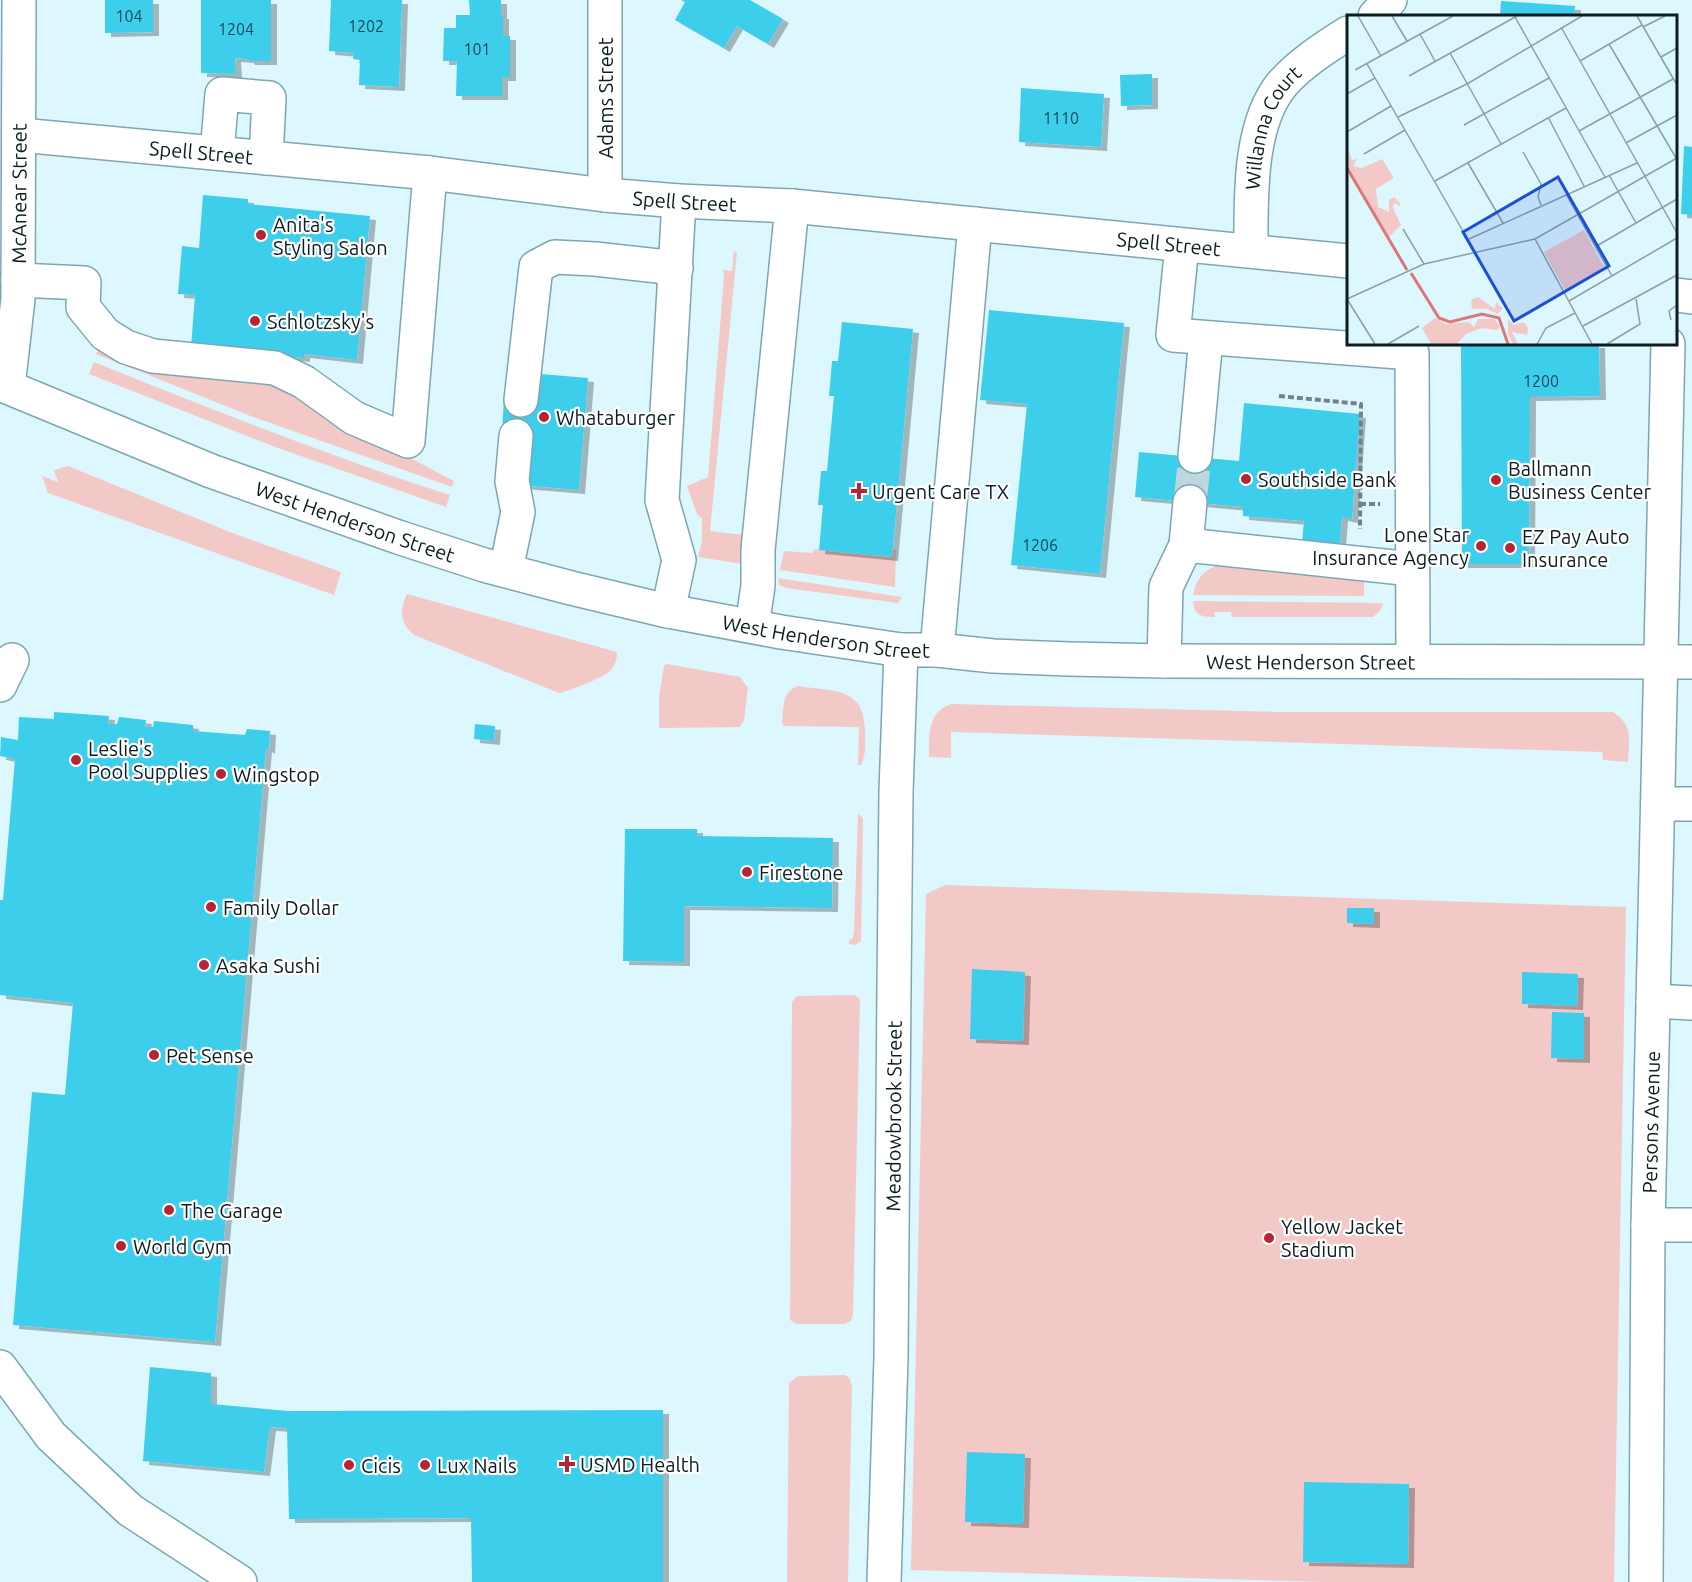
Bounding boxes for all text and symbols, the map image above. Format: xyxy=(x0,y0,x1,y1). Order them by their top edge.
house number: 104 xyxy=(115,7,143,25)
inset map xyxy=(1347,15,1677,345)
house number: 1202 xyxy=(348,17,384,35)
house number: 1204 xyxy=(218,20,254,38)
street label: Adams Street xyxy=(594,37,617,159)
house number: 101 xyxy=(463,40,491,58)
street label: Willanna Court xyxy=(1240,60,1305,190)
house number: 1110 xyxy=(1043,109,1079,127)
street label: McAnear Street xyxy=(7,123,30,264)
street label: Spell Street xyxy=(148,136,254,168)
street label: Spell Street xyxy=(632,186,737,215)
place label: Anita's Styling Salon xyxy=(273,213,388,259)
street label: Spell Street xyxy=(1116,227,1222,260)
marker: Anita's Styling Salon xyxy=(254,228,268,242)
place label: Schlotzsky's xyxy=(267,310,374,333)
marker: Schlotzsky's xyxy=(248,314,262,328)
house number: 1200 xyxy=(1523,372,1559,390)
place label: Whataburger xyxy=(556,406,675,429)
marker: Whataburger xyxy=(537,410,551,424)
place label: Ballmann Business Center xyxy=(1508,457,1652,503)
place label: Southside Bank xyxy=(1258,468,1396,491)
marker: Southside Bank xyxy=(1239,472,1253,486)
marker: Ballmann Business Center xyxy=(1489,473,1503,487)
street label: West Henderson Street xyxy=(252,476,458,566)
place label: Urgent Care TX xyxy=(872,480,1009,503)
marker: Urgent Care TX xyxy=(850,482,868,500)
place label: Lone Star Insurance Agency xyxy=(1312,523,1469,569)
place label: EZ Pay Auto Insurance xyxy=(1522,525,1629,571)
house number: 1206 xyxy=(1022,536,1058,554)
marker: Lone Star Insurance Agency xyxy=(1474,539,1488,553)
marker: EZ Pay Auto Insurance xyxy=(1503,541,1517,555)
street label: West Henderson Street xyxy=(721,610,930,662)
street label: West Henderson Street xyxy=(1206,650,1416,673)
place label: Leslie's Pool Supplies xyxy=(88,737,208,783)
marker: Leslie's Pool Supplies xyxy=(69,753,83,767)
place label: Wingstop xyxy=(233,763,320,786)
marker: Wingstop xyxy=(214,767,228,781)
place label: Firestone xyxy=(759,861,844,884)
marker: Firestone xyxy=(740,865,754,879)
place label: Family Dollar xyxy=(223,896,339,919)
marker: Family Dollar xyxy=(204,900,218,914)
place label: Asaka Sushi xyxy=(216,954,320,977)
marker: Asaka Sushi xyxy=(197,958,211,972)
street label: Meadowbrook Street xyxy=(881,1020,905,1212)
place label: Pet Sense xyxy=(166,1044,254,1067)
marker: Pet Sense xyxy=(147,1048,161,1062)
street label: Persons Avenue xyxy=(1637,1050,1663,1194)
place label: The Garage xyxy=(181,1199,283,1222)
marker: The Garage xyxy=(162,1203,176,1217)
place label: Yellow Jacket Stadium xyxy=(1281,1215,1403,1261)
marker: Yellow Jacket Stadium xyxy=(1262,1231,1276,1245)
place label: World Gym xyxy=(133,1235,232,1258)
marker: World Gym xyxy=(114,1239,128,1253)
place label: USMD Health xyxy=(580,1453,700,1476)
place label: Cicis xyxy=(361,1454,401,1477)
place label: Lux Nails xyxy=(437,1454,517,1477)
marker: USMD Health xyxy=(558,1455,576,1473)
marker: Cicis xyxy=(342,1458,356,1472)
marker: Lux Nails xyxy=(418,1458,432,1472)

